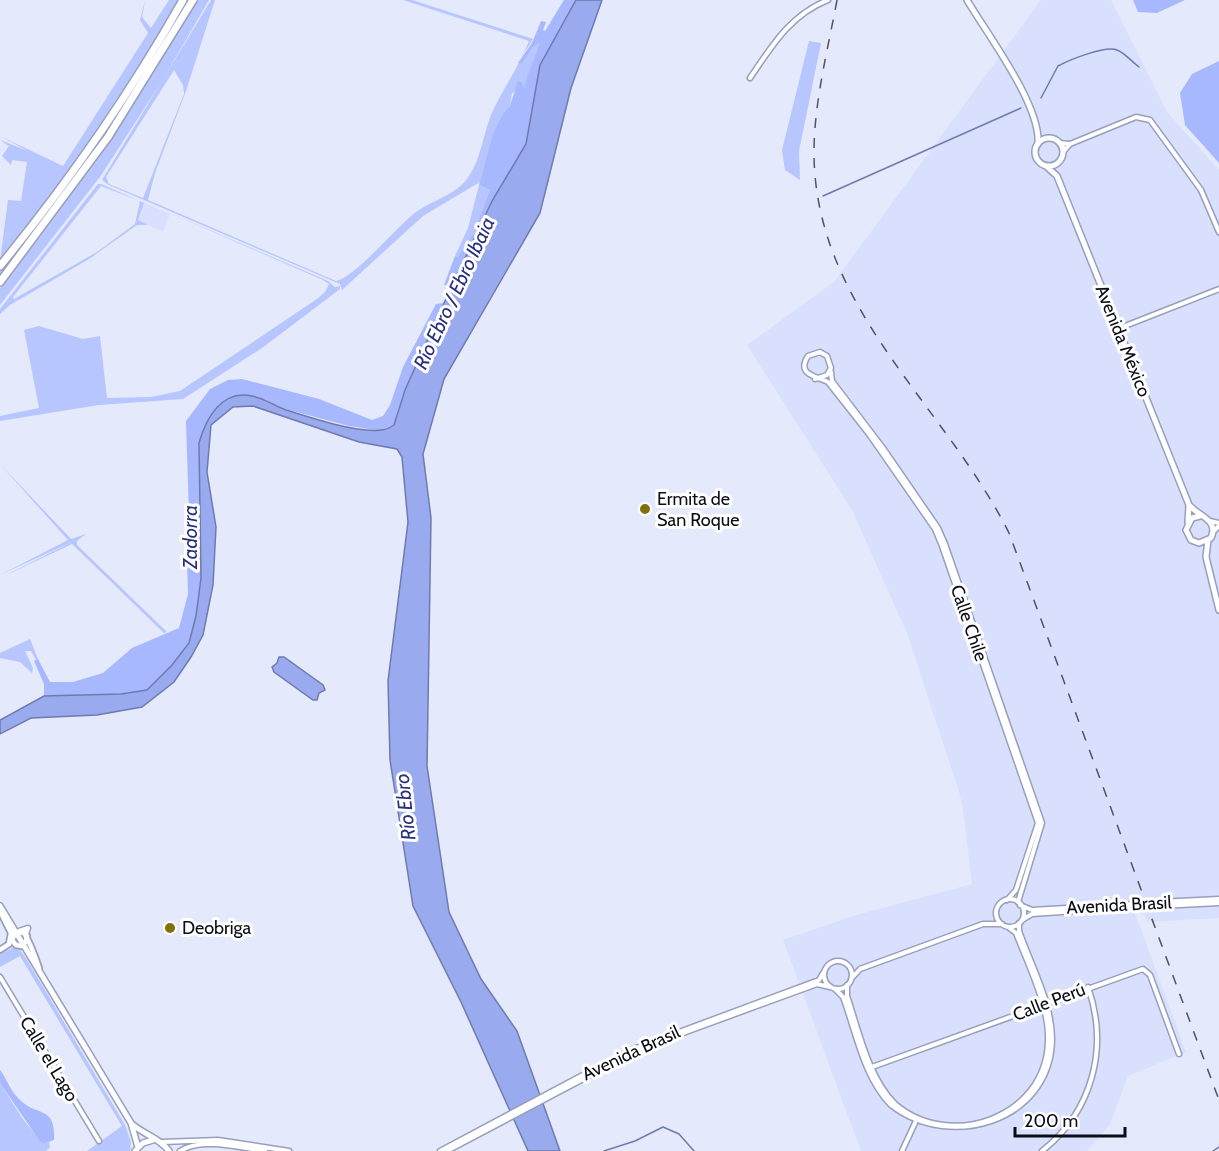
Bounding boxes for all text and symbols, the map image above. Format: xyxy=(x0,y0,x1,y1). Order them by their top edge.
water label: Río Ebro / Ebro Ibaia xyxy=(408,213,500,373)
street label: Avenida México xyxy=(1091,282,1155,400)
place label: Ermita de San Roque xyxy=(657,488,739,531)
marker: Ermita de San Roque xyxy=(638,502,652,516)
water label: Zadorra xyxy=(178,505,202,570)
street label: Calle Chile xyxy=(946,582,992,664)
water label: Río Ebro xyxy=(390,773,420,841)
street label: Avenida Brasil xyxy=(1066,891,1173,919)
place label: Deobriga xyxy=(182,917,252,939)
marker: Deobriga xyxy=(163,921,177,935)
street label: Calle Perú xyxy=(1010,978,1088,1026)
street label: Calle el Lago xyxy=(15,1012,83,1106)
street label: Avenida Brasil xyxy=(579,1020,684,1085)
scale bar xyxy=(1015,1100,1124,1138)
text: 200 m xyxy=(1024,1110,1078,1132)

